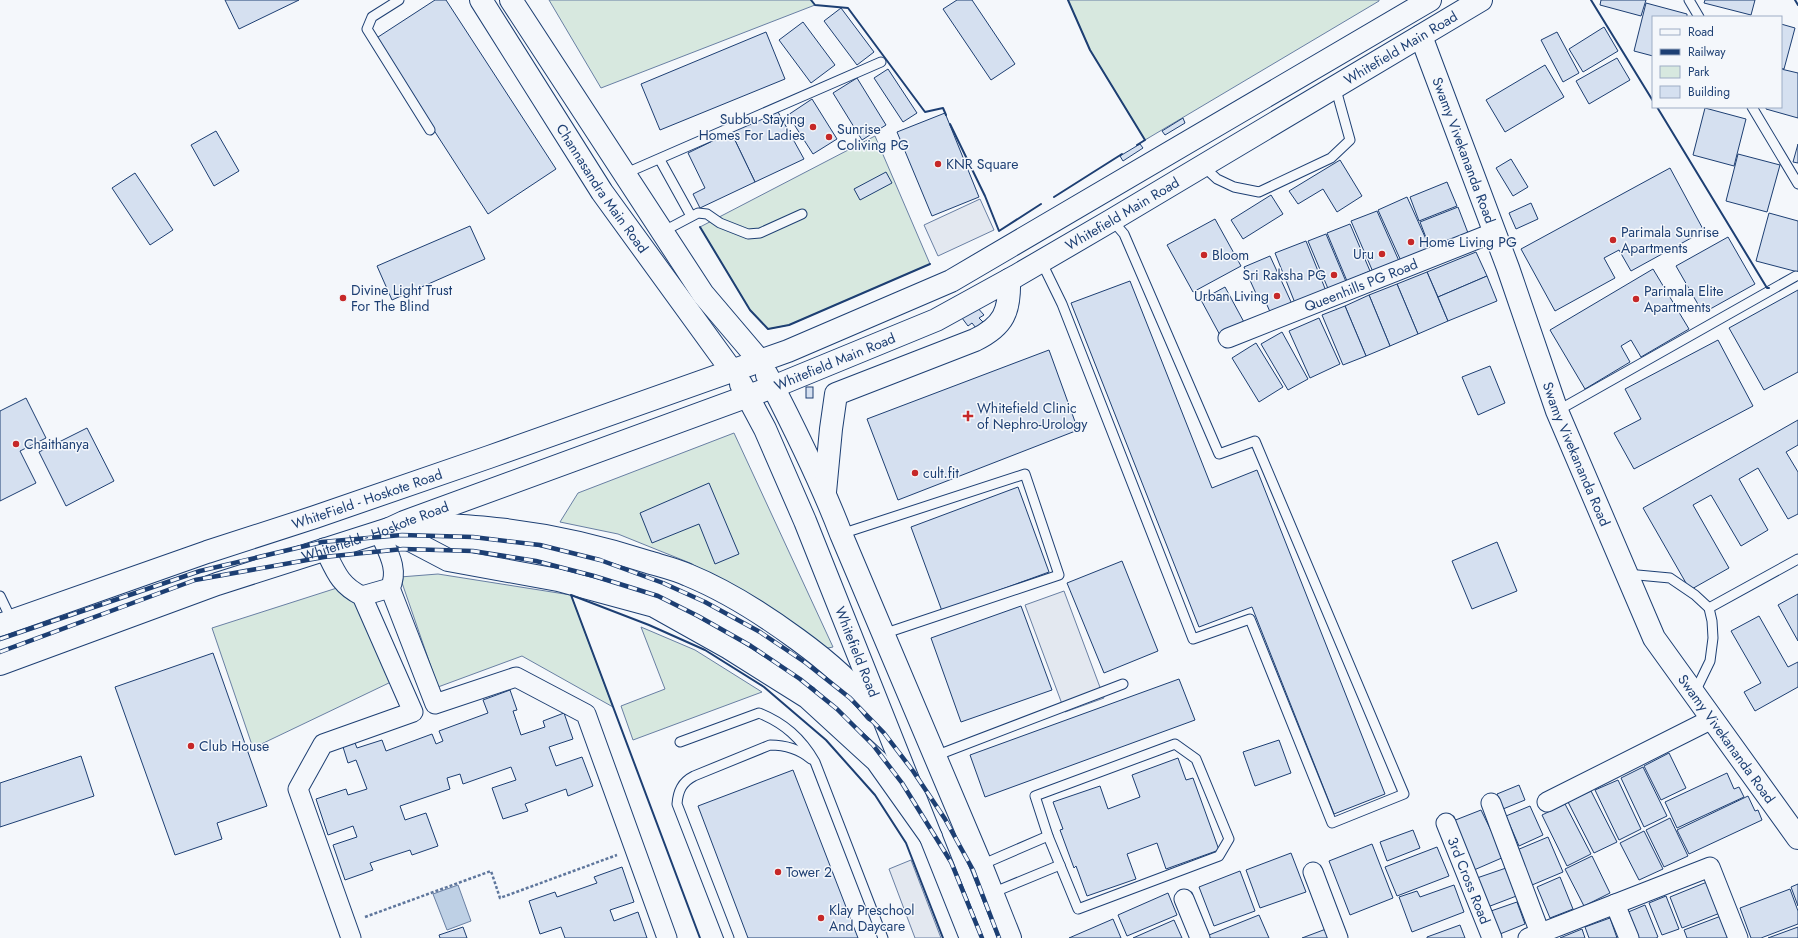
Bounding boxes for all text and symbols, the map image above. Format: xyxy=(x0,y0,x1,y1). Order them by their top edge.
street label: Whitefield Main Road xyxy=(1340,6,1461,90)
legend xyxy=(1652,16,1782,108)
text: Road xyxy=(1688,23,1714,41)
text: Railway xyxy=(1688,43,1726,61)
text: Park xyxy=(1688,63,1710,81)
street label: Swamy Vivekananda Road xyxy=(1427,74,1500,226)
text: Building xyxy=(1688,83,1730,101)
place label: Subbu Staying Homes For Ladies xyxy=(699,109,805,145)
place label: Sunrise Coliving PG xyxy=(837,119,909,155)
street label: Channasandra Main Road xyxy=(551,120,653,257)
marker: Subbu Staying Homes For Ladies xyxy=(808,122,818,132)
marker: Sunrise Coliving PG xyxy=(824,132,834,142)
place label: KNR Square xyxy=(946,154,1018,174)
marker: KNR Square xyxy=(933,159,943,169)
street label: Whitefield Main Road xyxy=(1061,172,1183,255)
place label: Parimala Sunrise Apartments xyxy=(1621,222,1719,258)
place label: Home Living PG xyxy=(1419,232,1517,252)
marker: Parimala Sunrise Apartments xyxy=(1608,235,1618,245)
marker: Home Living PG xyxy=(1406,237,1416,247)
place label: Uru xyxy=(1353,244,1374,264)
place label: Bloom xyxy=(1212,245,1249,265)
marker: Uru xyxy=(1377,249,1387,259)
marker: Bloom xyxy=(1199,250,1209,260)
street label: Queenhills PG Road xyxy=(1301,254,1421,317)
place label: Sri Raksha PG xyxy=(1243,265,1326,285)
marker: Sri Raksha PG xyxy=(1329,270,1339,280)
place label: Divine Light Trust For The Blind xyxy=(351,280,453,316)
place label: Parimala Elite Apartments xyxy=(1644,281,1723,317)
place label: Urban Living xyxy=(1194,286,1269,306)
marker: Urban Living xyxy=(1272,291,1282,301)
marker: Divine Light Trust For The Blind xyxy=(338,293,348,303)
marker: Parimala Elite Apartments xyxy=(1631,294,1641,304)
street label: Whitefield Main Road xyxy=(771,328,898,395)
street label: Swamy Vivekananda Road xyxy=(1538,379,1615,529)
place label: Whitefield Clinic of Nephro-Urology xyxy=(977,398,1088,434)
marker: Whitefield Clinic of Nephro-Urology xyxy=(962,410,974,422)
place label: Chaithanya xyxy=(24,434,89,454)
marker: Chaithanya xyxy=(11,439,21,449)
place label: cult.fit xyxy=(923,463,959,483)
street label: WhiteField - Hoskote Road xyxy=(289,464,445,534)
marker: cult.fit xyxy=(910,468,920,478)
street label: Whitefield - Hoskote Road xyxy=(299,496,452,566)
street label: Whitefield Road xyxy=(830,603,884,700)
street label: Swamy Vivekananda Road xyxy=(1673,670,1780,807)
place label: Club House xyxy=(199,736,269,756)
marker: Club House xyxy=(186,741,196,751)
street label: 3rd Cross Road xyxy=(1443,834,1495,927)
place label: Tower 2 xyxy=(786,862,832,882)
marker: Tower 2 xyxy=(773,867,783,877)
place label: Klay Preschool And Daycare xyxy=(829,900,915,936)
marker: Klay Preschool And Daycare xyxy=(816,913,826,923)

